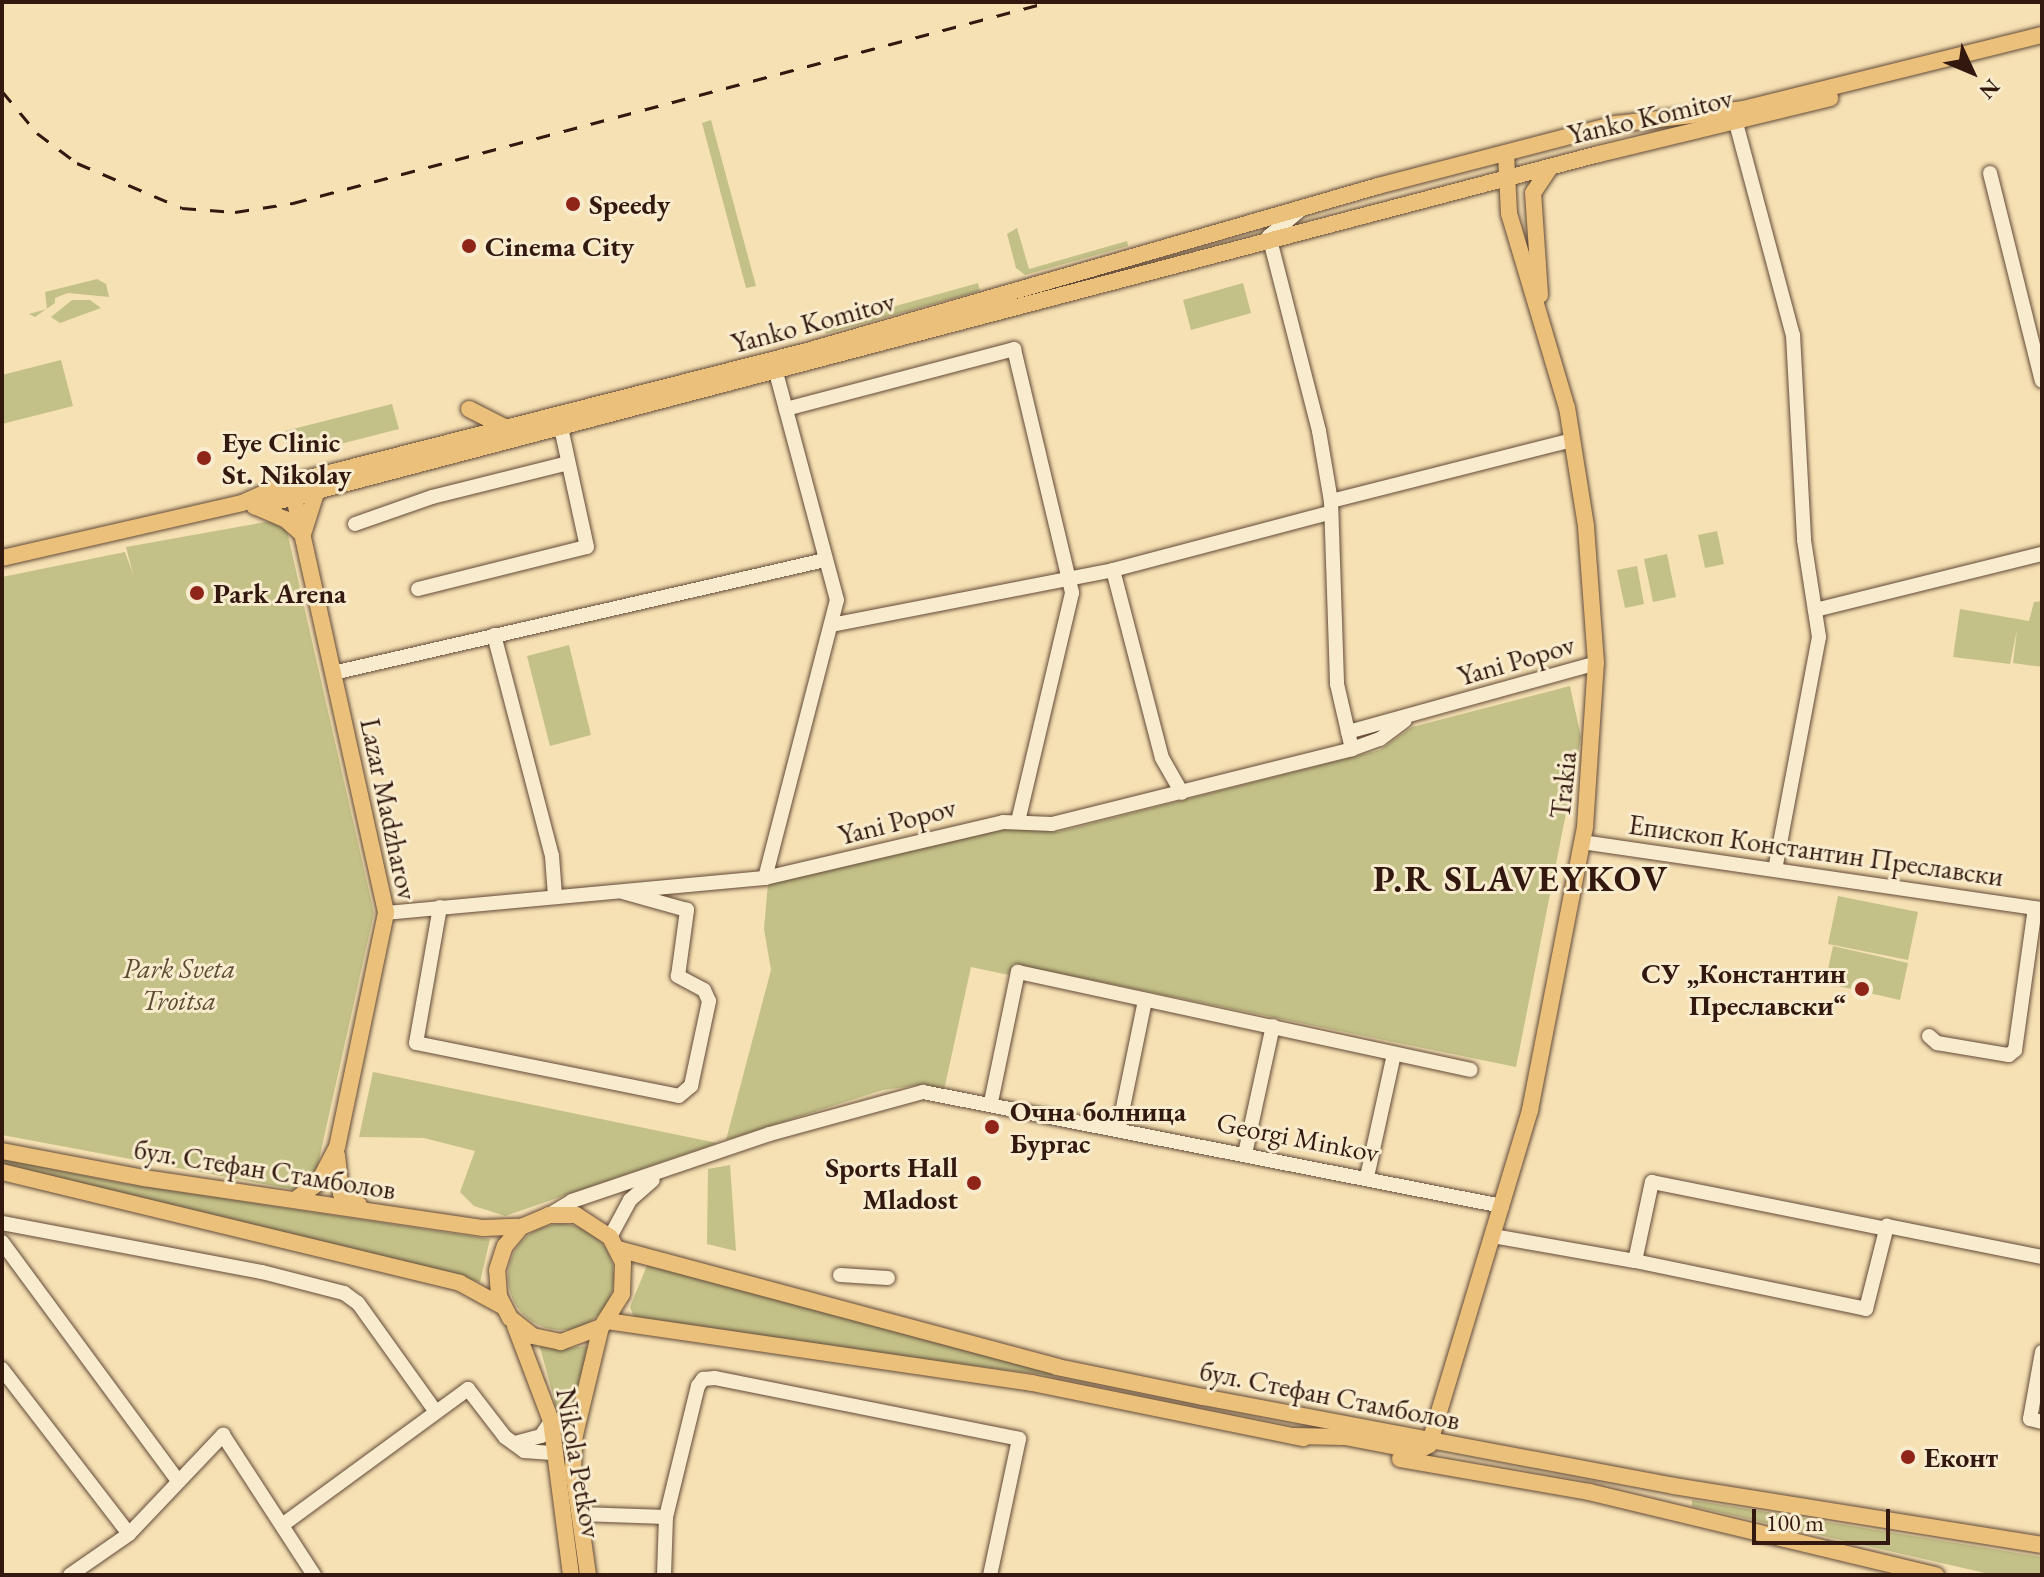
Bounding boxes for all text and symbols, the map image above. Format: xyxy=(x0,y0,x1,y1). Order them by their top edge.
north arrow xyxy=(1932,32,2012,112)
text: N xyxy=(1973,73,2006,105)
street label: Yanko Komitov xyxy=(1564,81,1736,151)
place label: Speedy xyxy=(589,187,670,221)
marker: Speedy xyxy=(564,195,582,213)
place label: Cinema City xyxy=(485,229,634,263)
marker: Cinema City xyxy=(460,237,478,255)
street label: Yanko Komitov xyxy=(728,284,898,360)
place label: Eye Clinic St. Nikolay xyxy=(222,425,352,491)
marker: Eye Clinic St. Nikolay xyxy=(193,447,215,469)
place label: Park Arena xyxy=(213,576,346,610)
marker: Park Arena xyxy=(188,584,206,602)
street label: Yani Popov xyxy=(1454,627,1578,693)
street label: Lazar Madzharov xyxy=(353,715,425,903)
street label: Trakia xyxy=(1543,750,1583,820)
street label: Yani Popov xyxy=(835,790,959,852)
street label: Епископ Константин Преславски xyxy=(1626,807,2006,893)
district label: P.R SLAVEYKOV xyxy=(1373,857,1669,901)
park label: Park Sveta Troitsa xyxy=(123,951,235,1017)
place label: СУ „Константин Преславски“ xyxy=(1641,956,1846,1022)
marker: СУ „Константин Преславски“ xyxy=(1853,980,1871,998)
place label: Oчна болница Бургас xyxy=(1010,1094,1186,1160)
street label: Georgi Minkov xyxy=(1214,1105,1382,1169)
marker: Oчна болница Бургас xyxy=(981,1116,1003,1138)
street label: бул. Стефан Стамболов xyxy=(132,1132,398,1206)
place label: Sports Hall Mladost xyxy=(825,1150,958,1216)
marker: Sports Hall Mladost xyxy=(965,1174,983,1192)
street label: бул. Стефан Стамболов xyxy=(1197,1353,1463,1437)
street label: Nikola Petkov xyxy=(549,1385,609,1541)
place label: Еконт xyxy=(1924,1440,1998,1474)
marker: Еконт xyxy=(1899,1448,1917,1466)
scale bar xyxy=(1756,1493,1894,1543)
text: 100 m xyxy=(1766,1507,1824,1538)

